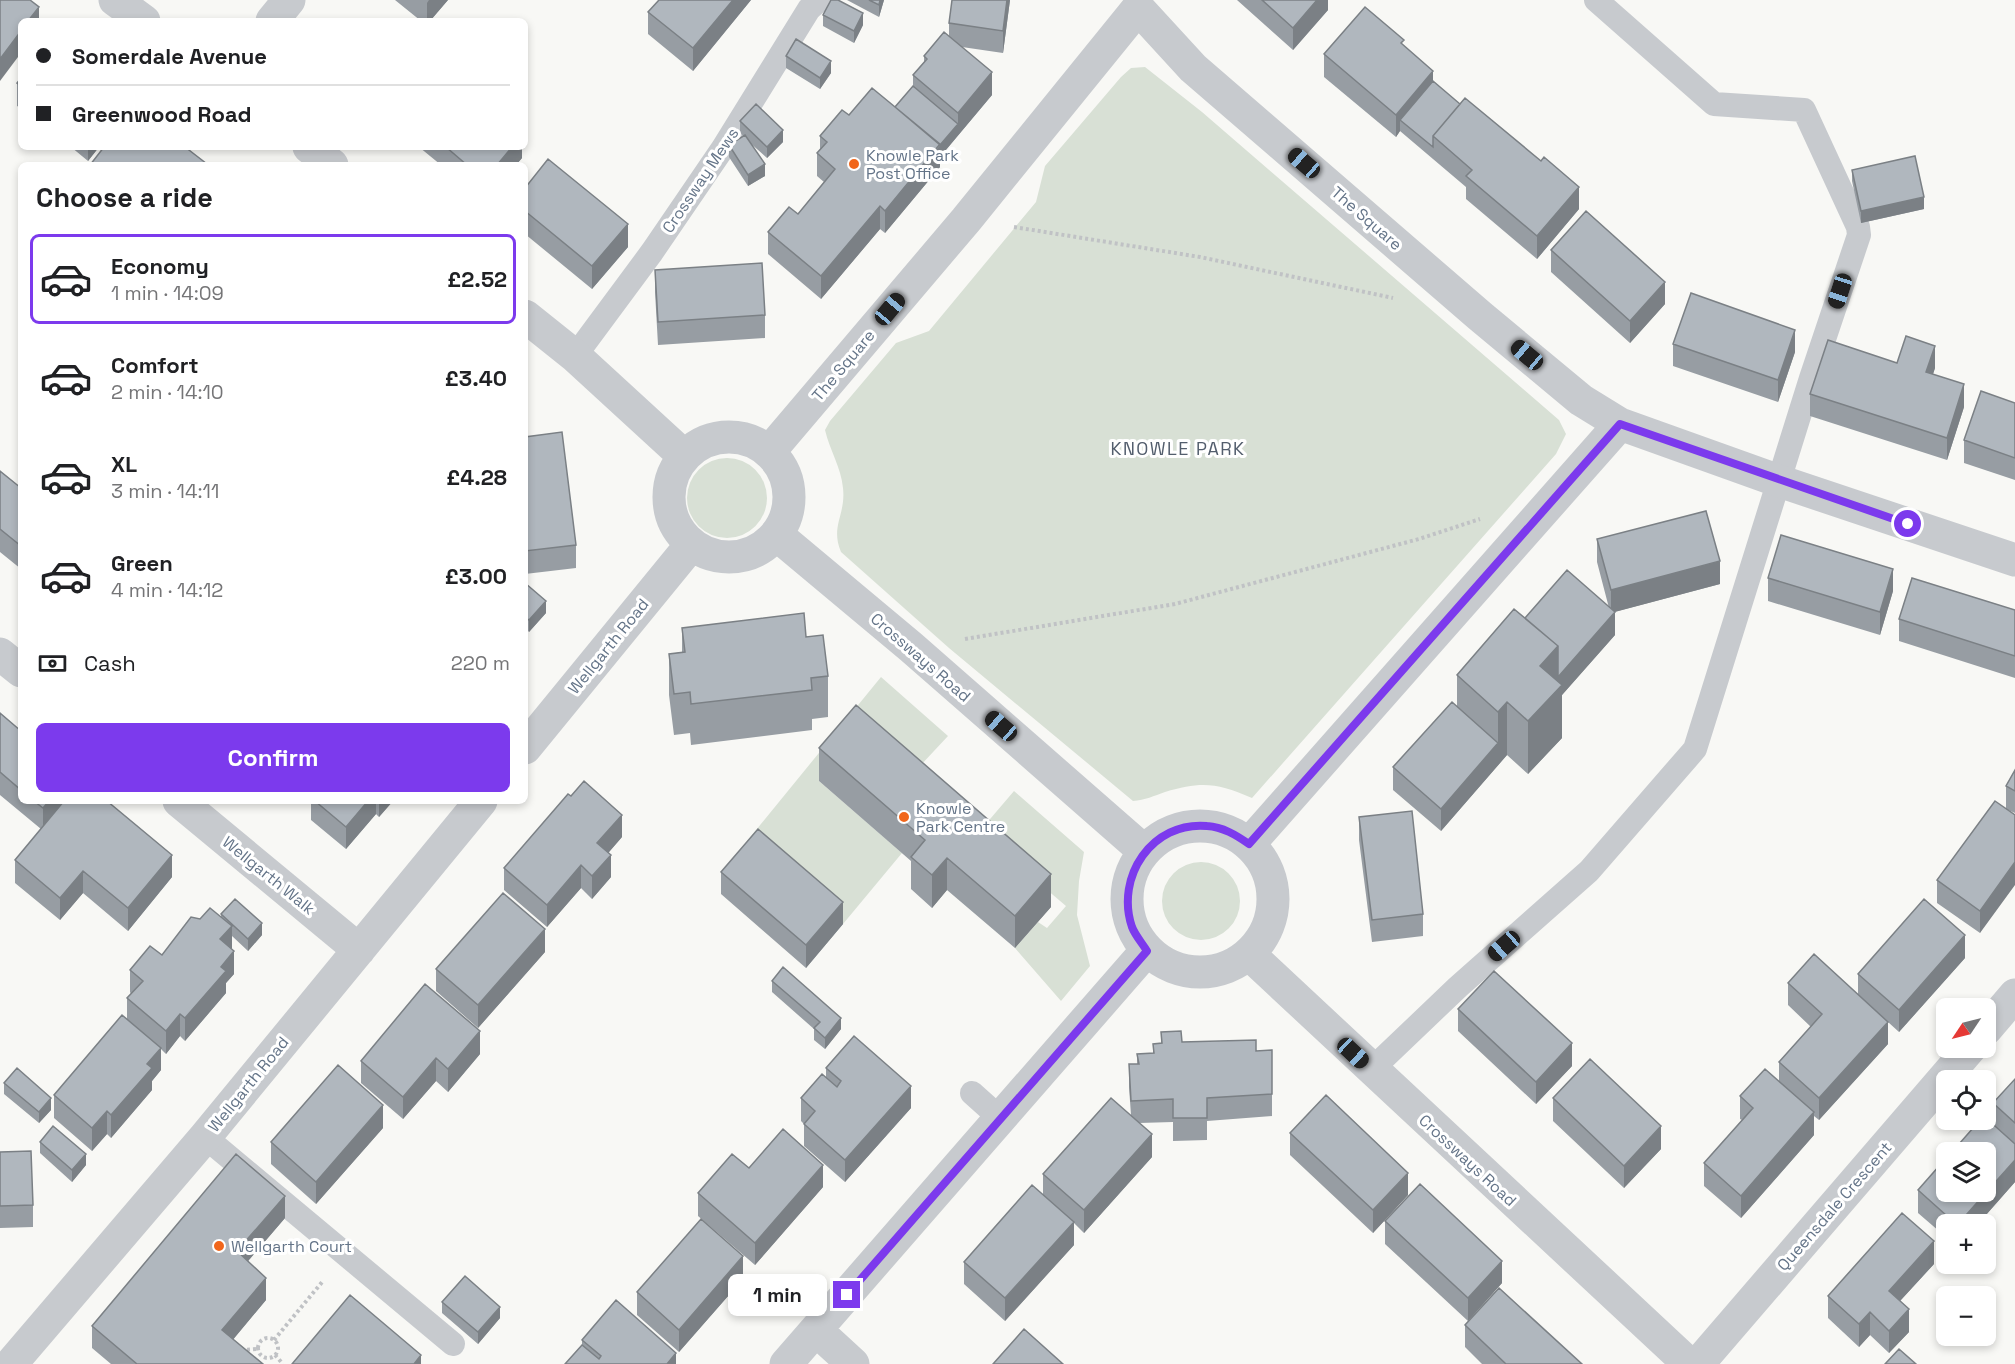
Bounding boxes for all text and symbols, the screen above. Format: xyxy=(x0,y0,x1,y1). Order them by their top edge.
text: Somerdale Avenue xyxy=(72,42,267,70)
text: Greenwood Road xyxy=(72,100,251,128)
street label: Crossway Mews xyxy=(657,124,743,237)
car xyxy=(1285,144,1323,182)
place label: Knowle Park Post Office xyxy=(866,145,959,184)
marker: Knowle Park Post Office xyxy=(847,157,861,171)
text: Choose a ride xyxy=(36,180,213,215)
street label: The Square xyxy=(1327,182,1406,255)
icon: car xyxy=(39,252,93,306)
text: Economy xyxy=(111,252,209,280)
text: £2.52 xyxy=(447,265,507,293)
car xyxy=(1826,271,1854,311)
text: 1 min · 14:09 xyxy=(111,280,224,306)
car xyxy=(872,289,908,329)
street label: The Square xyxy=(807,325,879,405)
car xyxy=(1507,337,1547,373)
icon: car xyxy=(39,351,93,405)
text: Comfort xyxy=(111,351,199,379)
text: £3.40 xyxy=(445,364,507,392)
text: 2 min · 14:10 xyxy=(111,379,224,405)
district label: KNOWLE PARK xyxy=(1110,437,1246,460)
icon: car xyxy=(39,450,93,504)
text: XL xyxy=(111,450,137,478)
text: £4.28 xyxy=(446,463,507,491)
text: 3 min · 14:11 xyxy=(111,478,219,504)
route start xyxy=(1894,510,1921,537)
icon: car xyxy=(39,549,93,603)
text: Green xyxy=(111,549,173,577)
text: £3.00 xyxy=(445,562,507,590)
text: 4 min · 14:12 xyxy=(111,577,223,603)
street label: Wellgarth Road xyxy=(563,594,653,698)
street label: Crossways Road xyxy=(866,608,975,707)
icon: cash xyxy=(36,647,69,680)
text: Cash xyxy=(84,649,136,677)
text: 220 m xyxy=(451,650,510,676)
car xyxy=(982,707,1020,745)
button: Confirm xyxy=(36,723,510,792)
place label: Knowle Park Centre xyxy=(916,798,1005,837)
marker: Knowle Park Centre xyxy=(897,810,911,824)
street label: Wellgarth Walk xyxy=(218,832,320,919)
car xyxy=(1485,927,1523,965)
north arrow xyxy=(1936,998,1996,1058)
map controls xyxy=(1936,998,1996,1346)
street label: Wellgarth Road xyxy=(203,1032,293,1136)
car xyxy=(1334,1034,1372,1072)
button: locate xyxy=(1936,1070,1996,1130)
street label: Crossways Road xyxy=(1414,1110,1521,1211)
street label: Queensdale Crescent xyxy=(1772,1137,1896,1275)
button: layers xyxy=(1936,1142,1996,1202)
button: + xyxy=(1936,1214,1996,1274)
place label: Wellgarth Court xyxy=(231,1236,352,1257)
marker: Wellgarth Court xyxy=(212,1239,226,1253)
callout: 1 min xyxy=(727,1274,826,1316)
route end xyxy=(833,1281,860,1308)
text: 1 min xyxy=(753,1282,802,1308)
button: − xyxy=(1936,1286,1996,1346)

